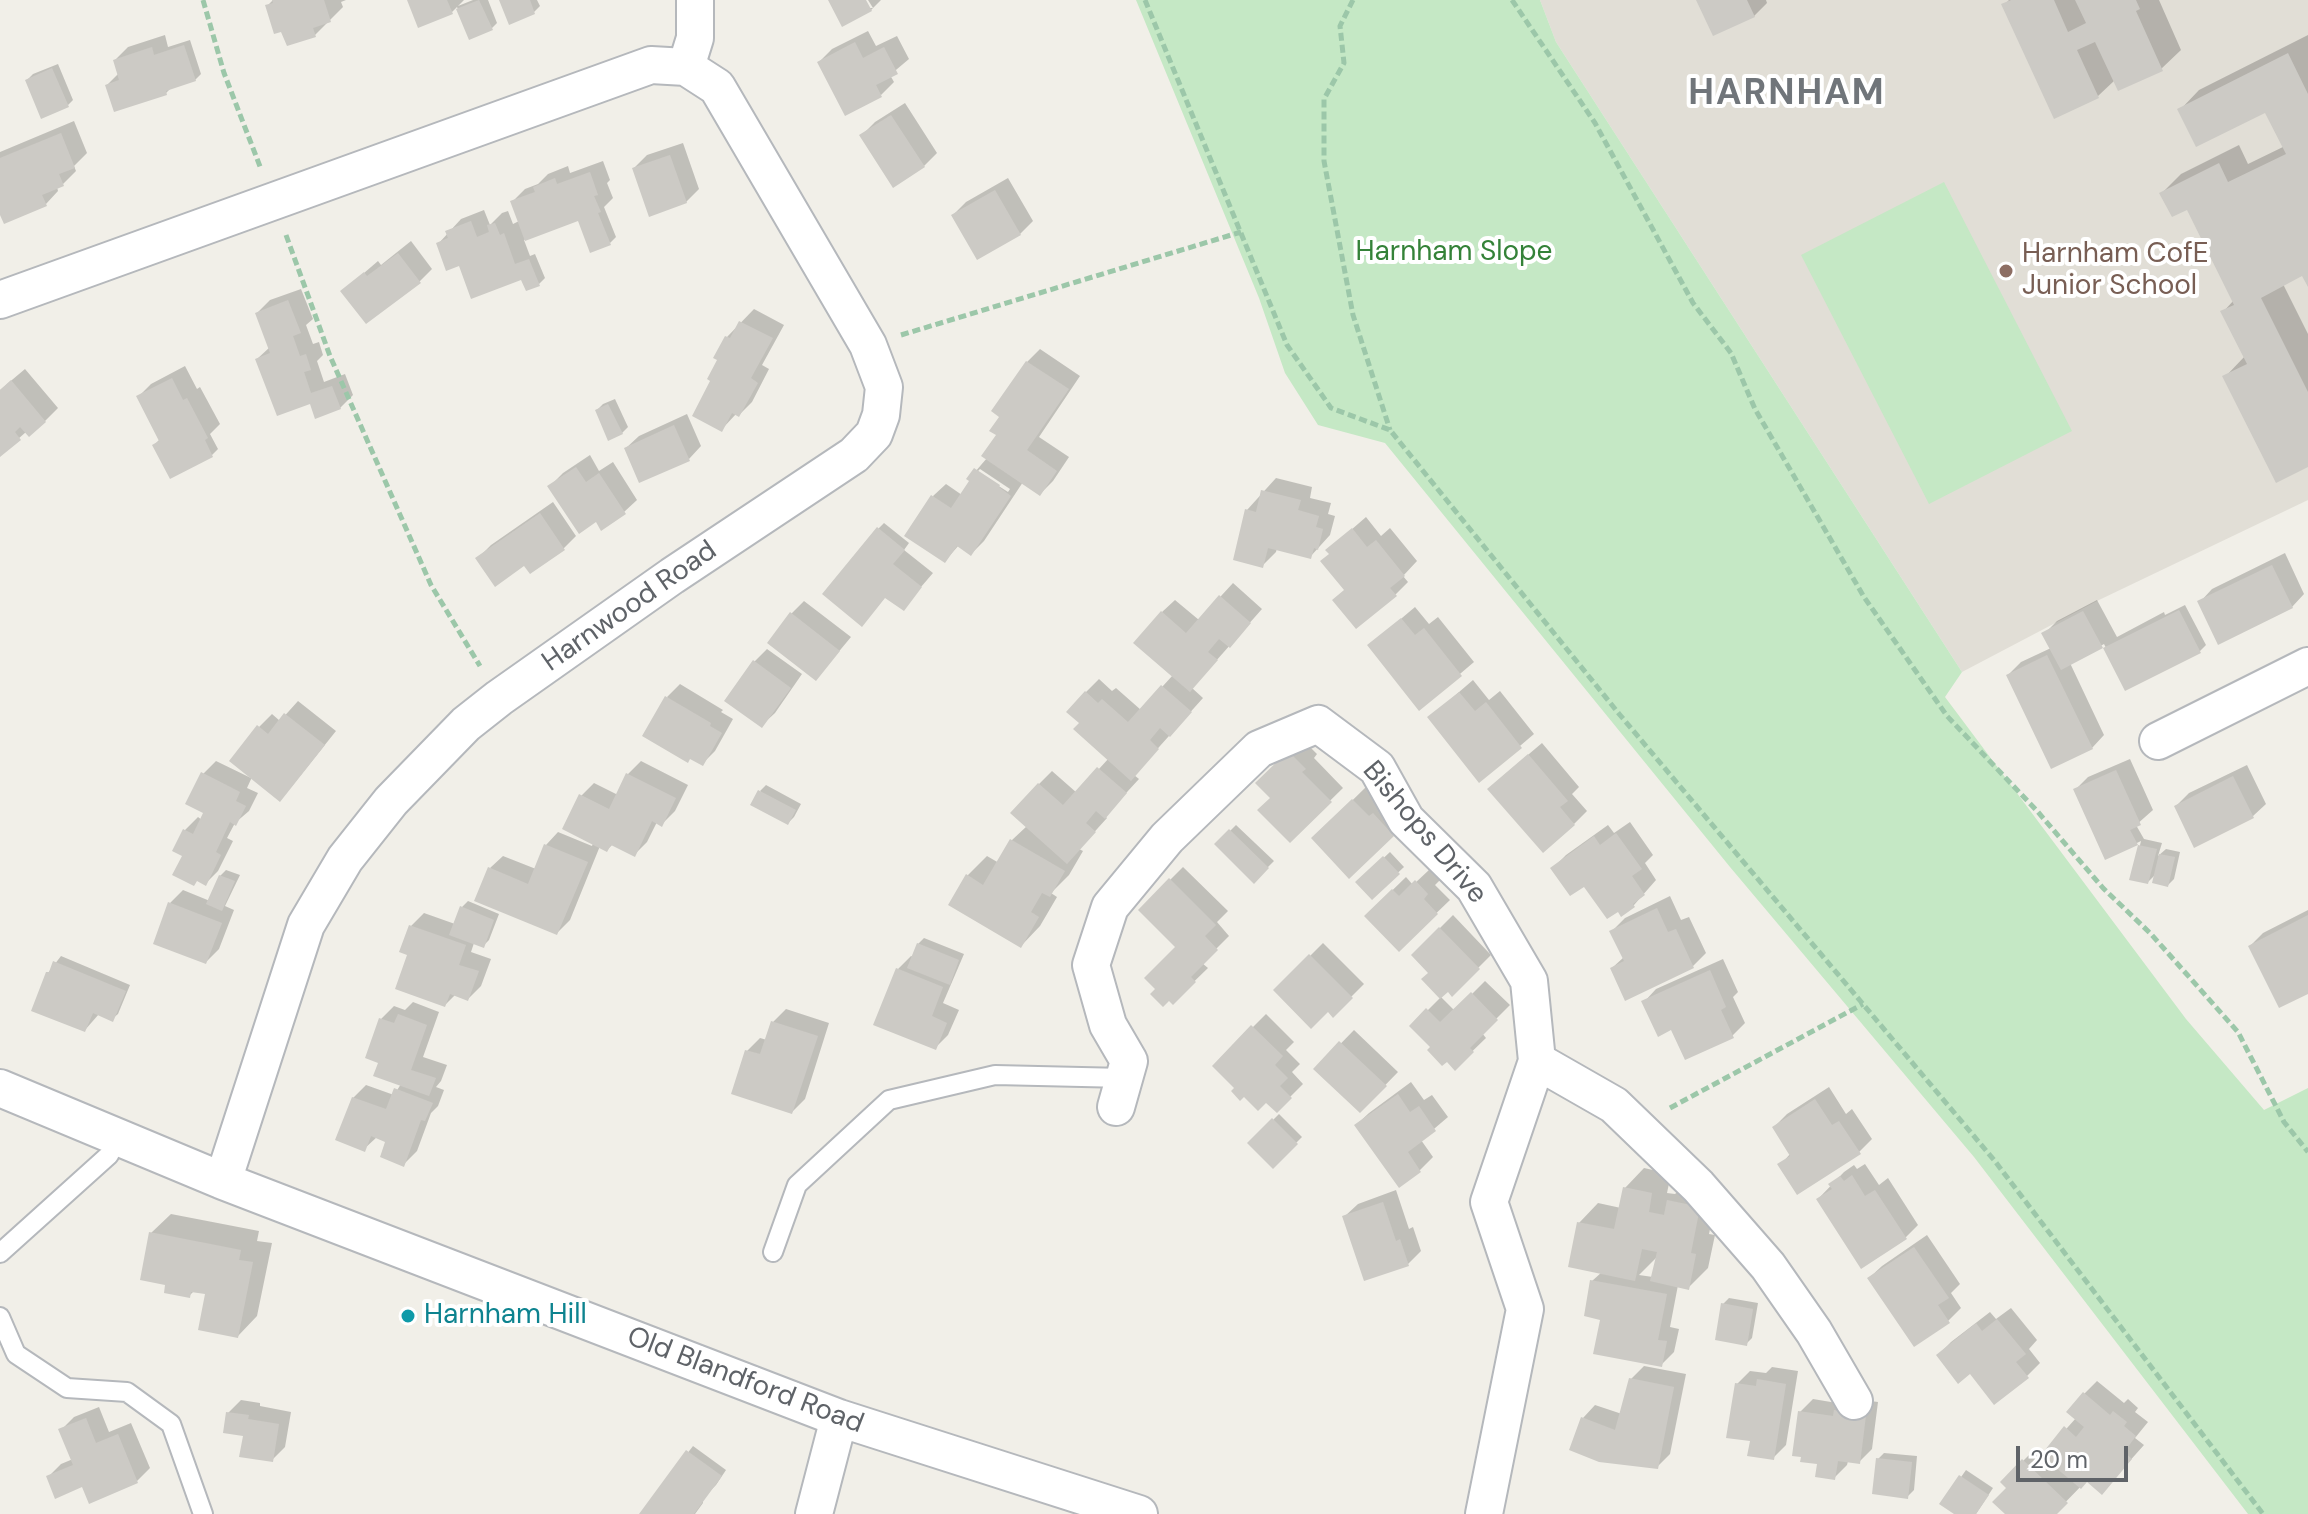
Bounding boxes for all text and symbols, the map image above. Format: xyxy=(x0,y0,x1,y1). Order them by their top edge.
district label: HARNHAM xyxy=(1688,73,1886,117)
park label: Harnham Slope xyxy=(1356,236,1552,270)
place label: Harnham CofE Junior School xyxy=(2022,238,2208,304)
marker: Harnham CofE Junior School xyxy=(1997,262,2015,280)
street label: Harnwood Road xyxy=(536,534,724,680)
street label: Bishops Drive xyxy=(1355,755,1493,911)
place label: Harnham Hill xyxy=(424,1299,587,1333)
marker: Harnham Hill xyxy=(399,1307,417,1325)
street label: Old Blandford Road xyxy=(622,1320,868,1442)
scale bar xyxy=(2020,1430,2132,1480)
text: 20 m xyxy=(2030,1444,2088,1475)

